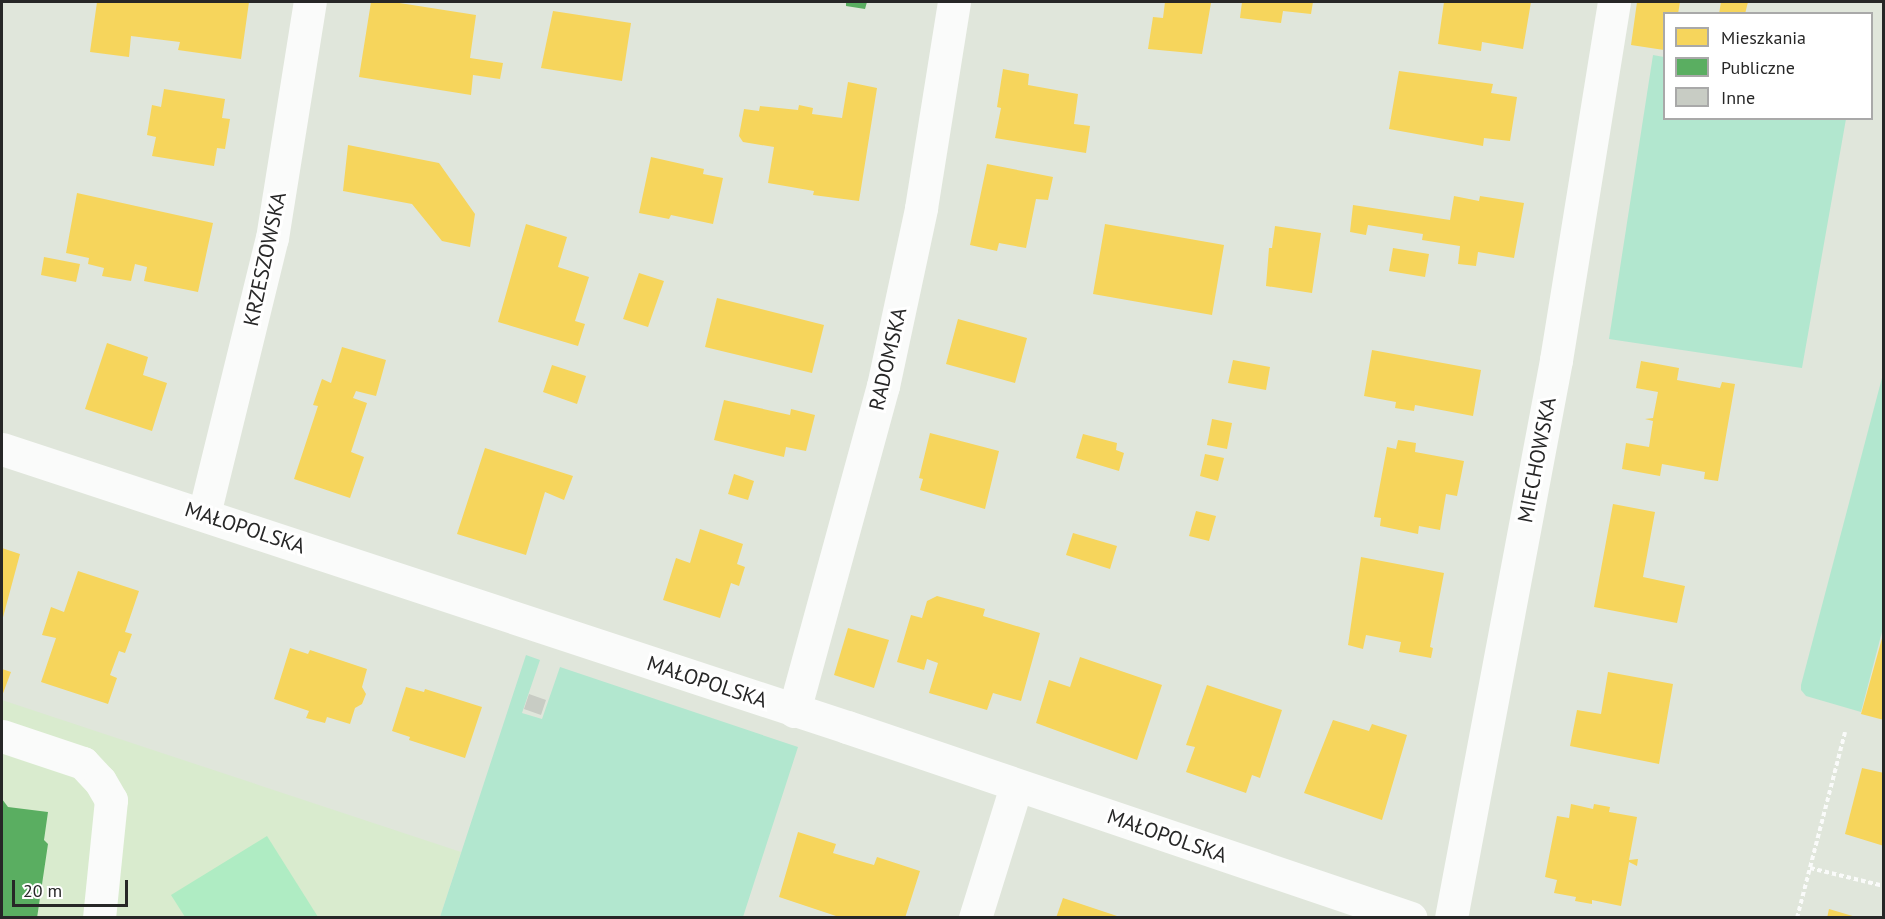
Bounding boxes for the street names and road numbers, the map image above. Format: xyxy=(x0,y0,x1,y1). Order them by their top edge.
street label: KRZESZOWSKA xyxy=(238,190,292,328)
street label: RADOMSKA xyxy=(864,305,912,413)
street label: MIECHOWSKA xyxy=(1513,395,1561,525)
street label: MAŁOPOLSKA xyxy=(182,497,308,559)
street label: MAŁOPOLSKA xyxy=(644,651,770,713)
street label: MAŁOPOLSKA xyxy=(1104,804,1230,868)

